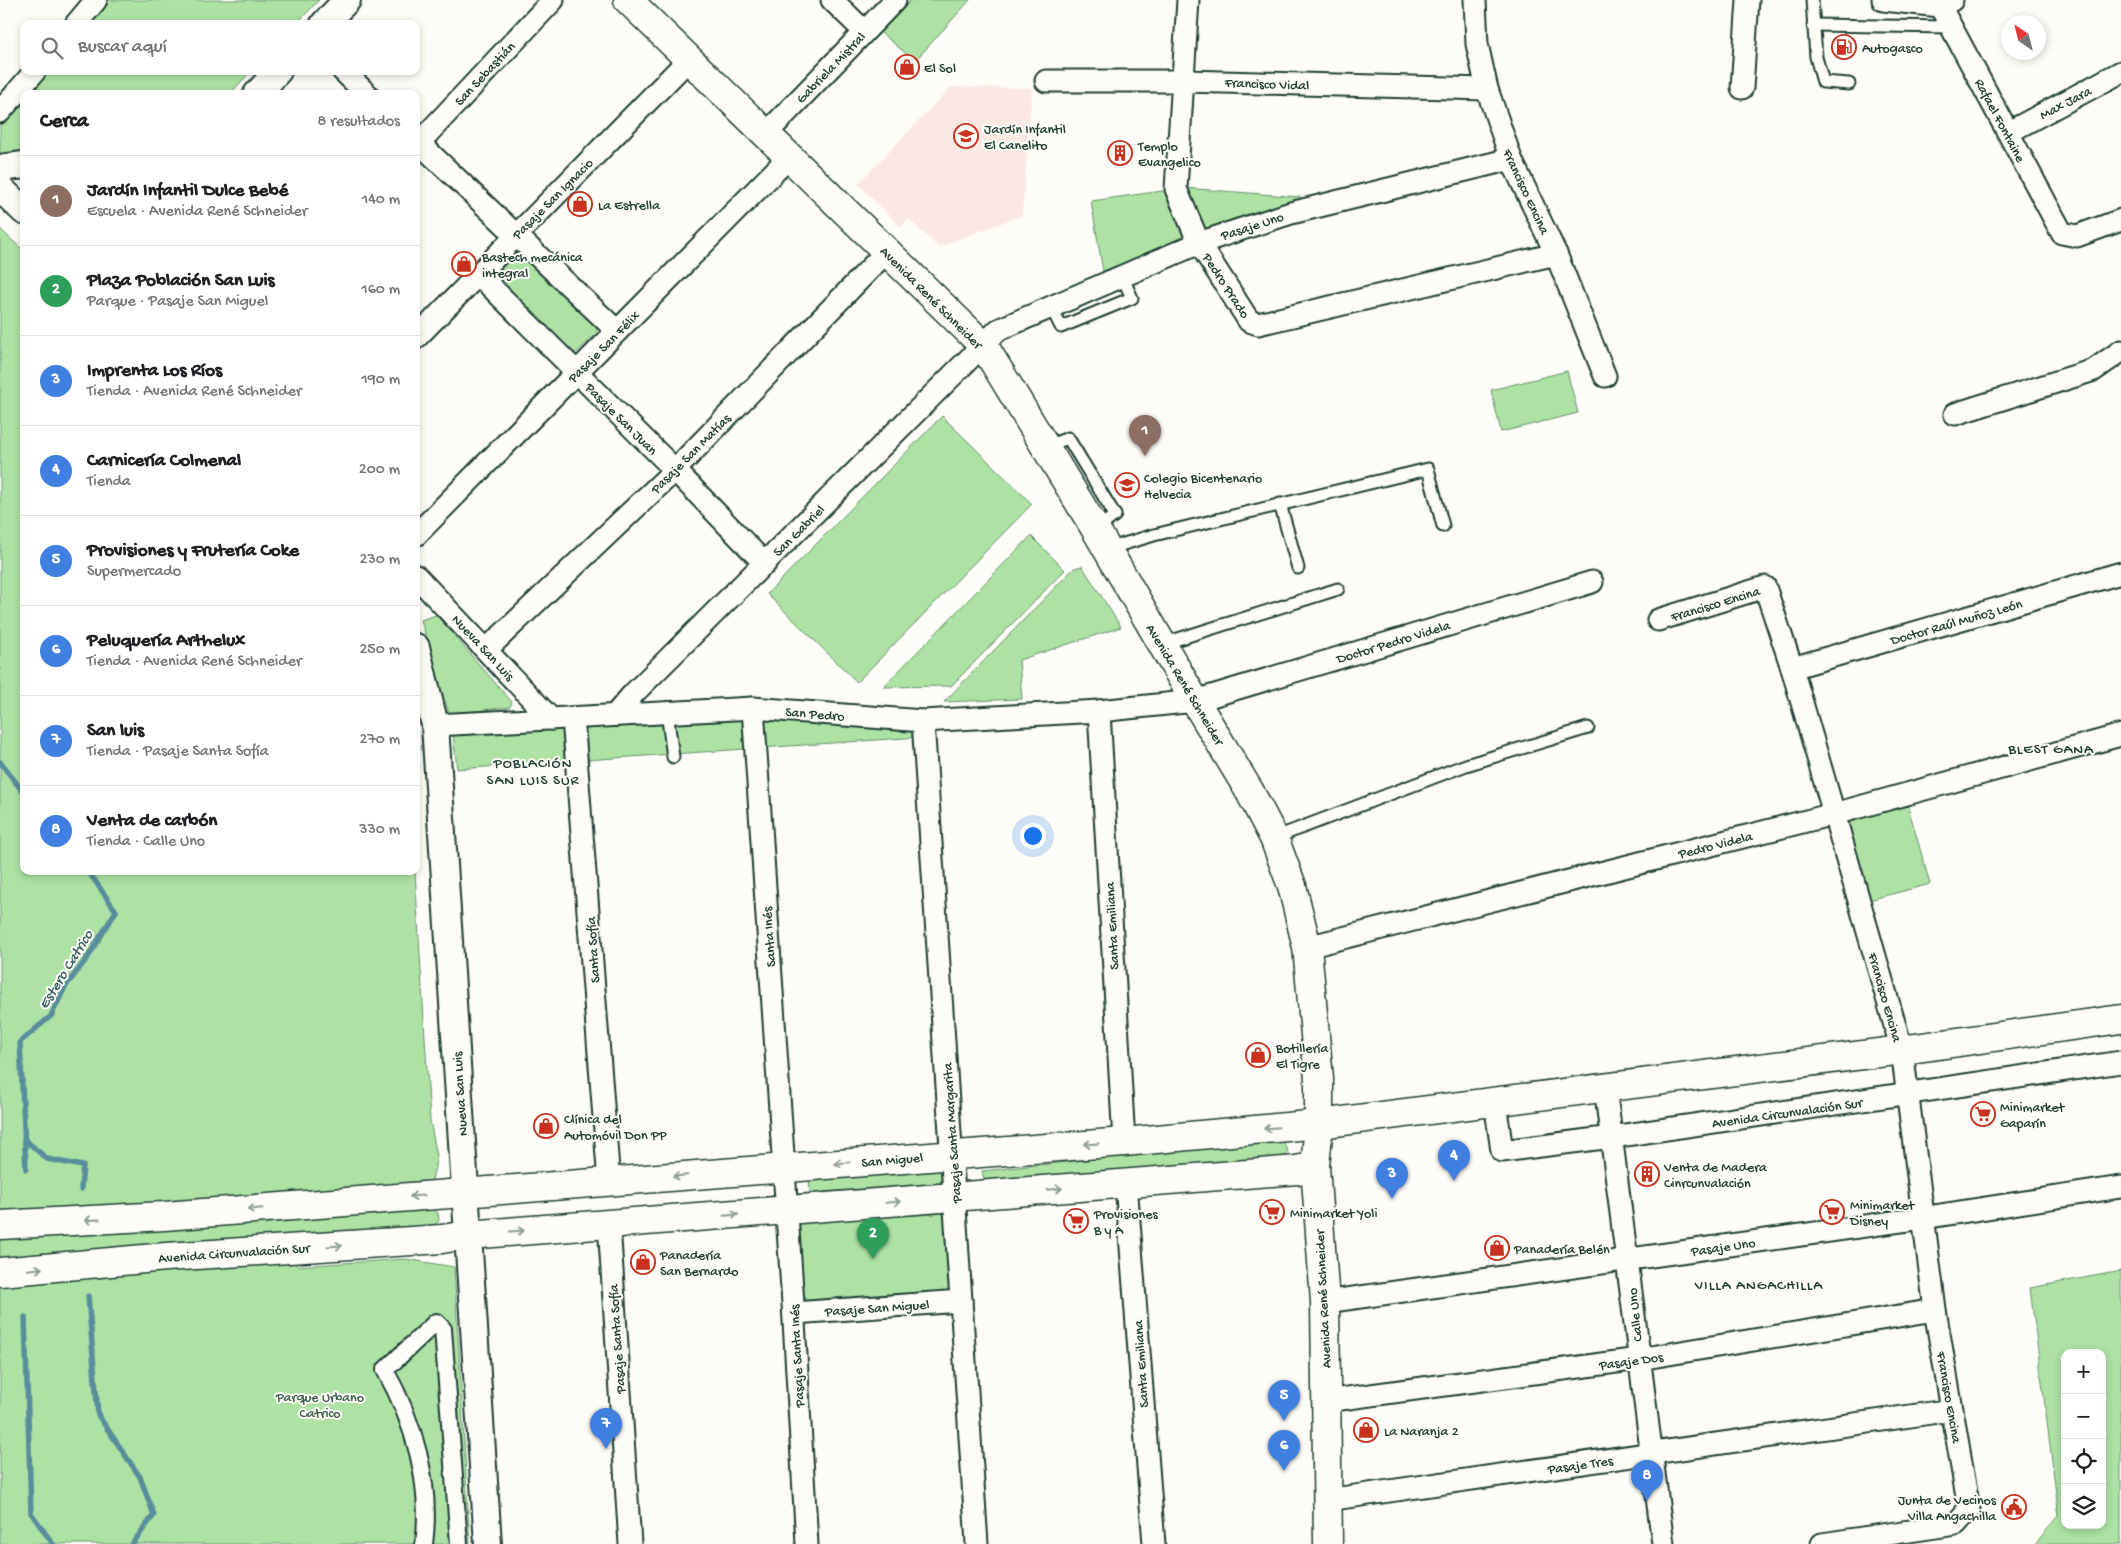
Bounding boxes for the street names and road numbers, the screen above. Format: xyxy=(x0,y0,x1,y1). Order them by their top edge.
street label: Gabriela Mistral xyxy=(793,29,870,108)
street label: San Sebastián xyxy=(452,39,520,110)
street label: Francisco Vidal xyxy=(1223,75,1310,95)
street label: Rafael Fontaine xyxy=(1970,76,2028,167)
street label: Max Jara xyxy=(2037,83,2096,125)
street label: Francisco Encina xyxy=(1497,146,1552,239)
street label: Pasaje San Ignacio xyxy=(509,156,598,245)
street label: Pasaje Uno xyxy=(1218,209,1286,246)
street label: Avenida René Schneider xyxy=(875,244,986,354)
street label: Pedro Prado xyxy=(1197,250,1252,322)
street label: Pasaje San Félix xyxy=(564,308,645,388)
street label: Pasaje San Juan xyxy=(580,379,660,460)
street label: Pasaje San Matías xyxy=(647,411,736,499)
street label: San Gabriel xyxy=(770,502,829,561)
street label: Francisco Encina xyxy=(1668,583,1764,627)
street label: Doctor Raúl Muñoz León xyxy=(1888,596,2025,651)
street label: Nueva San Luis xyxy=(447,612,518,686)
street label: Doctor Pedro Videla xyxy=(1334,618,1454,669)
street label: Avenida René Schneider xyxy=(1141,622,1227,750)
street label: San Pedro xyxy=(784,704,845,727)
street label: Pedro Videla xyxy=(1676,829,1756,864)
street label: Santa Emiliana xyxy=(1103,880,1124,970)
street label: Santa Inés xyxy=(760,905,781,967)
street label: Santa Sofía xyxy=(584,915,605,984)
street label: Francisco Encina xyxy=(1862,950,1905,1046)
street label: Nueva San Luis xyxy=(450,1050,473,1136)
street label: Pasaje Santa Margarita xyxy=(940,1061,967,1204)
street label: Avenida Circunvalación Sur xyxy=(1711,1095,1865,1133)
street label: San Miguel xyxy=(861,1150,924,1173)
street label: Avenida René Schneider xyxy=(1312,1228,1337,1368)
street label: Pasaje Uno xyxy=(1689,1236,1757,1262)
street label: Avenida Circunvalación Sur xyxy=(158,1241,312,1268)
street label: Pasaje Santa Sofía xyxy=(606,1282,631,1395)
street label: Calle Uno xyxy=(1625,1287,1648,1343)
street label: Pasaje San Miguel xyxy=(823,1297,930,1322)
street label: Pasaje Santa Inés xyxy=(787,1303,810,1409)
street label: Santa Emiliana xyxy=(1131,1318,1154,1408)
street label: Pasaje Dos xyxy=(1597,1349,1665,1376)
street label: Francisco Encina xyxy=(1931,1349,1964,1446)
street label: Pasaje Tres xyxy=(1546,1453,1615,1480)

